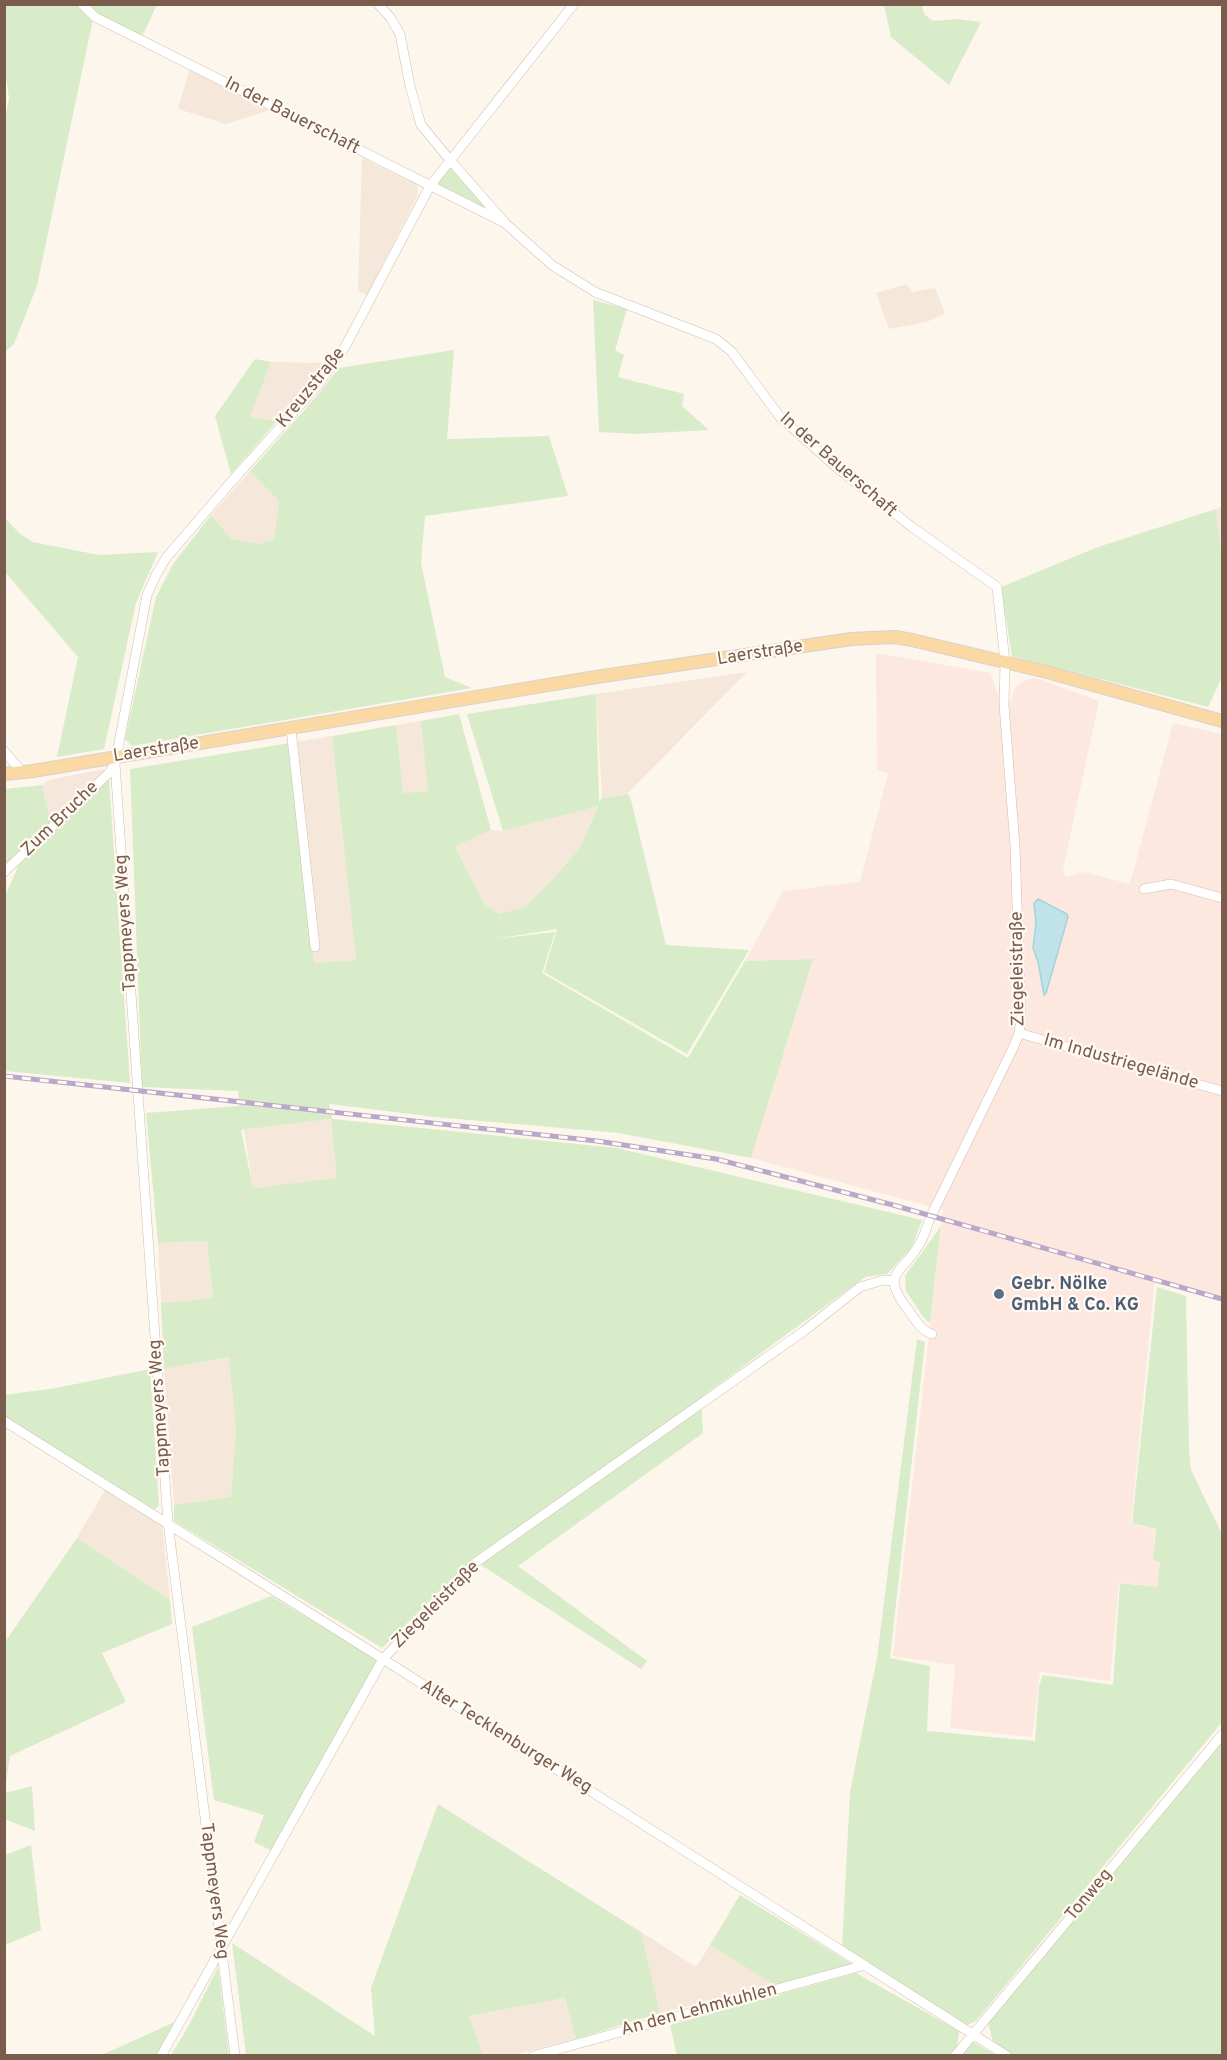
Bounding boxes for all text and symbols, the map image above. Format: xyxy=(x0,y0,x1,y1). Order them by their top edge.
street label: In der Bauerschaft xyxy=(221,72,363,160)
street label: Kreuzstraße xyxy=(271,343,351,433)
street label: In der Bauerschaft xyxy=(774,408,902,522)
street label: Laerstraße xyxy=(715,635,805,671)
street label: Laerstraße xyxy=(111,732,201,768)
street label: Zum Bruche xyxy=(16,776,104,862)
street label: Tappmeyers Weg xyxy=(110,854,142,992)
street label: Ziegeleistraße xyxy=(1005,911,1031,1027)
street label: Im Industriegelände xyxy=(1041,1029,1201,1095)
place label: Gebr. Nölke GmbH & Co. KG xyxy=(1011,1273,1139,1317)
marker: Gebr. Nölke GmbH & Co. KG xyxy=(992,1287,1006,1301)
street label: Tappmeyers Weg xyxy=(144,1339,176,1477)
street label: Ziegeleistraße xyxy=(387,1556,485,1654)
street label: Alter Tecklenburger Weg xyxy=(416,1675,596,1799)
street label: Tappmeyers Weg xyxy=(194,1821,234,1961)
street label: Tonweg xyxy=(1060,1864,1118,1926)
street label: An den Lehmkuhlen xyxy=(618,1978,780,2042)

